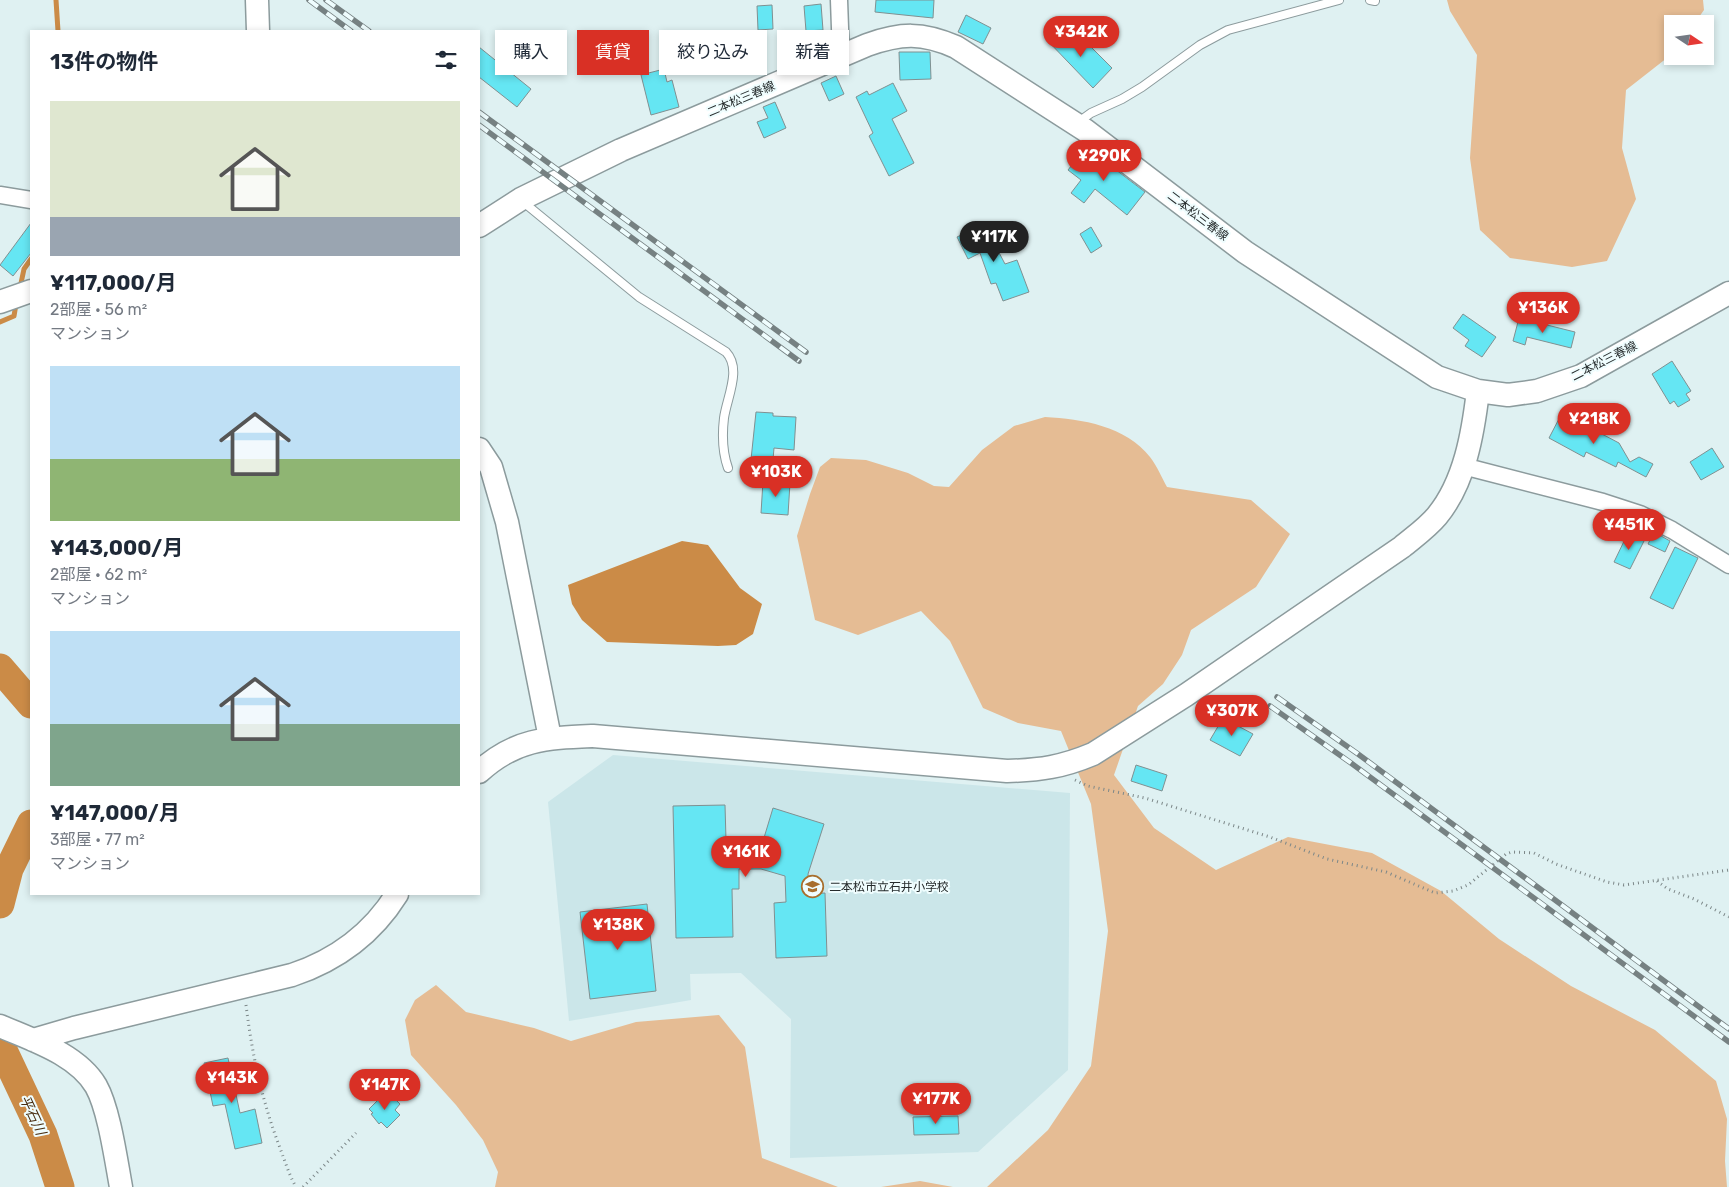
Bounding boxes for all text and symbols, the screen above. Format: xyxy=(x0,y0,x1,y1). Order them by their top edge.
pin: ¥342K xyxy=(1046,15,1116,58)
north arrow xyxy=(1664,15,1714,65)
map controls xyxy=(1664,15,1714,65)
text: ¥342K xyxy=(1054,22,1108,41)
chip: 購入 xyxy=(495,30,567,75)
chip: 賃貸 xyxy=(577,30,649,75)
chip: 絞り込み xyxy=(659,30,767,75)
chip: 新着 xyxy=(777,30,849,75)
icon: filters xyxy=(432,46,460,74)
text: 13件の物件 xyxy=(50,49,158,74)
street label: 二本松三春線 xyxy=(705,78,777,120)
icon: home xyxy=(210,134,300,224)
pin: ¥290K xyxy=(1069,140,1139,182)
text: ¥290K xyxy=(1077,146,1131,165)
street label: 二本松三春線 xyxy=(1165,189,1231,243)
pin: ¥117K xyxy=(959,220,1029,263)
text: ¥117K xyxy=(971,227,1017,246)
text: ¥117,000/月 xyxy=(50,270,176,295)
pin: ¥136K xyxy=(1508,292,1578,334)
text: ¥136K xyxy=(1518,298,1568,317)
text: 2部屋 · 56 m² xyxy=(50,300,147,319)
text: マンション xyxy=(50,324,130,343)
street label: 二本松三春線 xyxy=(1569,338,1639,384)
icon: home xyxy=(210,399,300,489)
pin: ¥218K xyxy=(1559,402,1629,445)
text: ¥218K xyxy=(1569,409,1619,428)
pin: ¥103K xyxy=(741,456,811,498)
text: ¥103K xyxy=(750,462,802,481)
pin: ¥451K xyxy=(1594,508,1664,551)
text: ¥451K xyxy=(1604,515,1654,534)
text: ¥143,000/月 xyxy=(50,535,183,560)
text: 2部屋 · 62 m² xyxy=(50,565,147,584)
text: マンション xyxy=(50,589,130,608)
icon: home xyxy=(210,664,300,754)
pin: ¥307K xyxy=(1197,694,1267,737)
text: ¥307K xyxy=(1206,701,1258,720)
text: ¥147,000/月 xyxy=(50,800,180,825)
text: 3部屋 · 77 m² xyxy=(50,830,145,849)
pin: ¥161K xyxy=(711,836,781,878)
text: ¥161K xyxy=(722,842,770,861)
text: マンション xyxy=(50,854,130,873)
school or university icon: 二本松市立石井小学校 xyxy=(801,875,825,899)
place label: 二本松市立石井小学校 xyxy=(829,880,949,894)
pin: ¥138K xyxy=(583,908,653,951)
text: ¥138K xyxy=(593,915,643,934)
pin: ¥143K xyxy=(197,1062,267,1104)
text: ¥143K xyxy=(206,1068,258,1087)
pin: ¥147K xyxy=(350,1068,420,1111)
text: ¥147K xyxy=(360,1075,410,1094)
pin: ¥177K xyxy=(901,1082,971,1125)
text: ¥177K xyxy=(912,1089,960,1108)
water label: 平石川 xyxy=(16,1093,50,1140)

